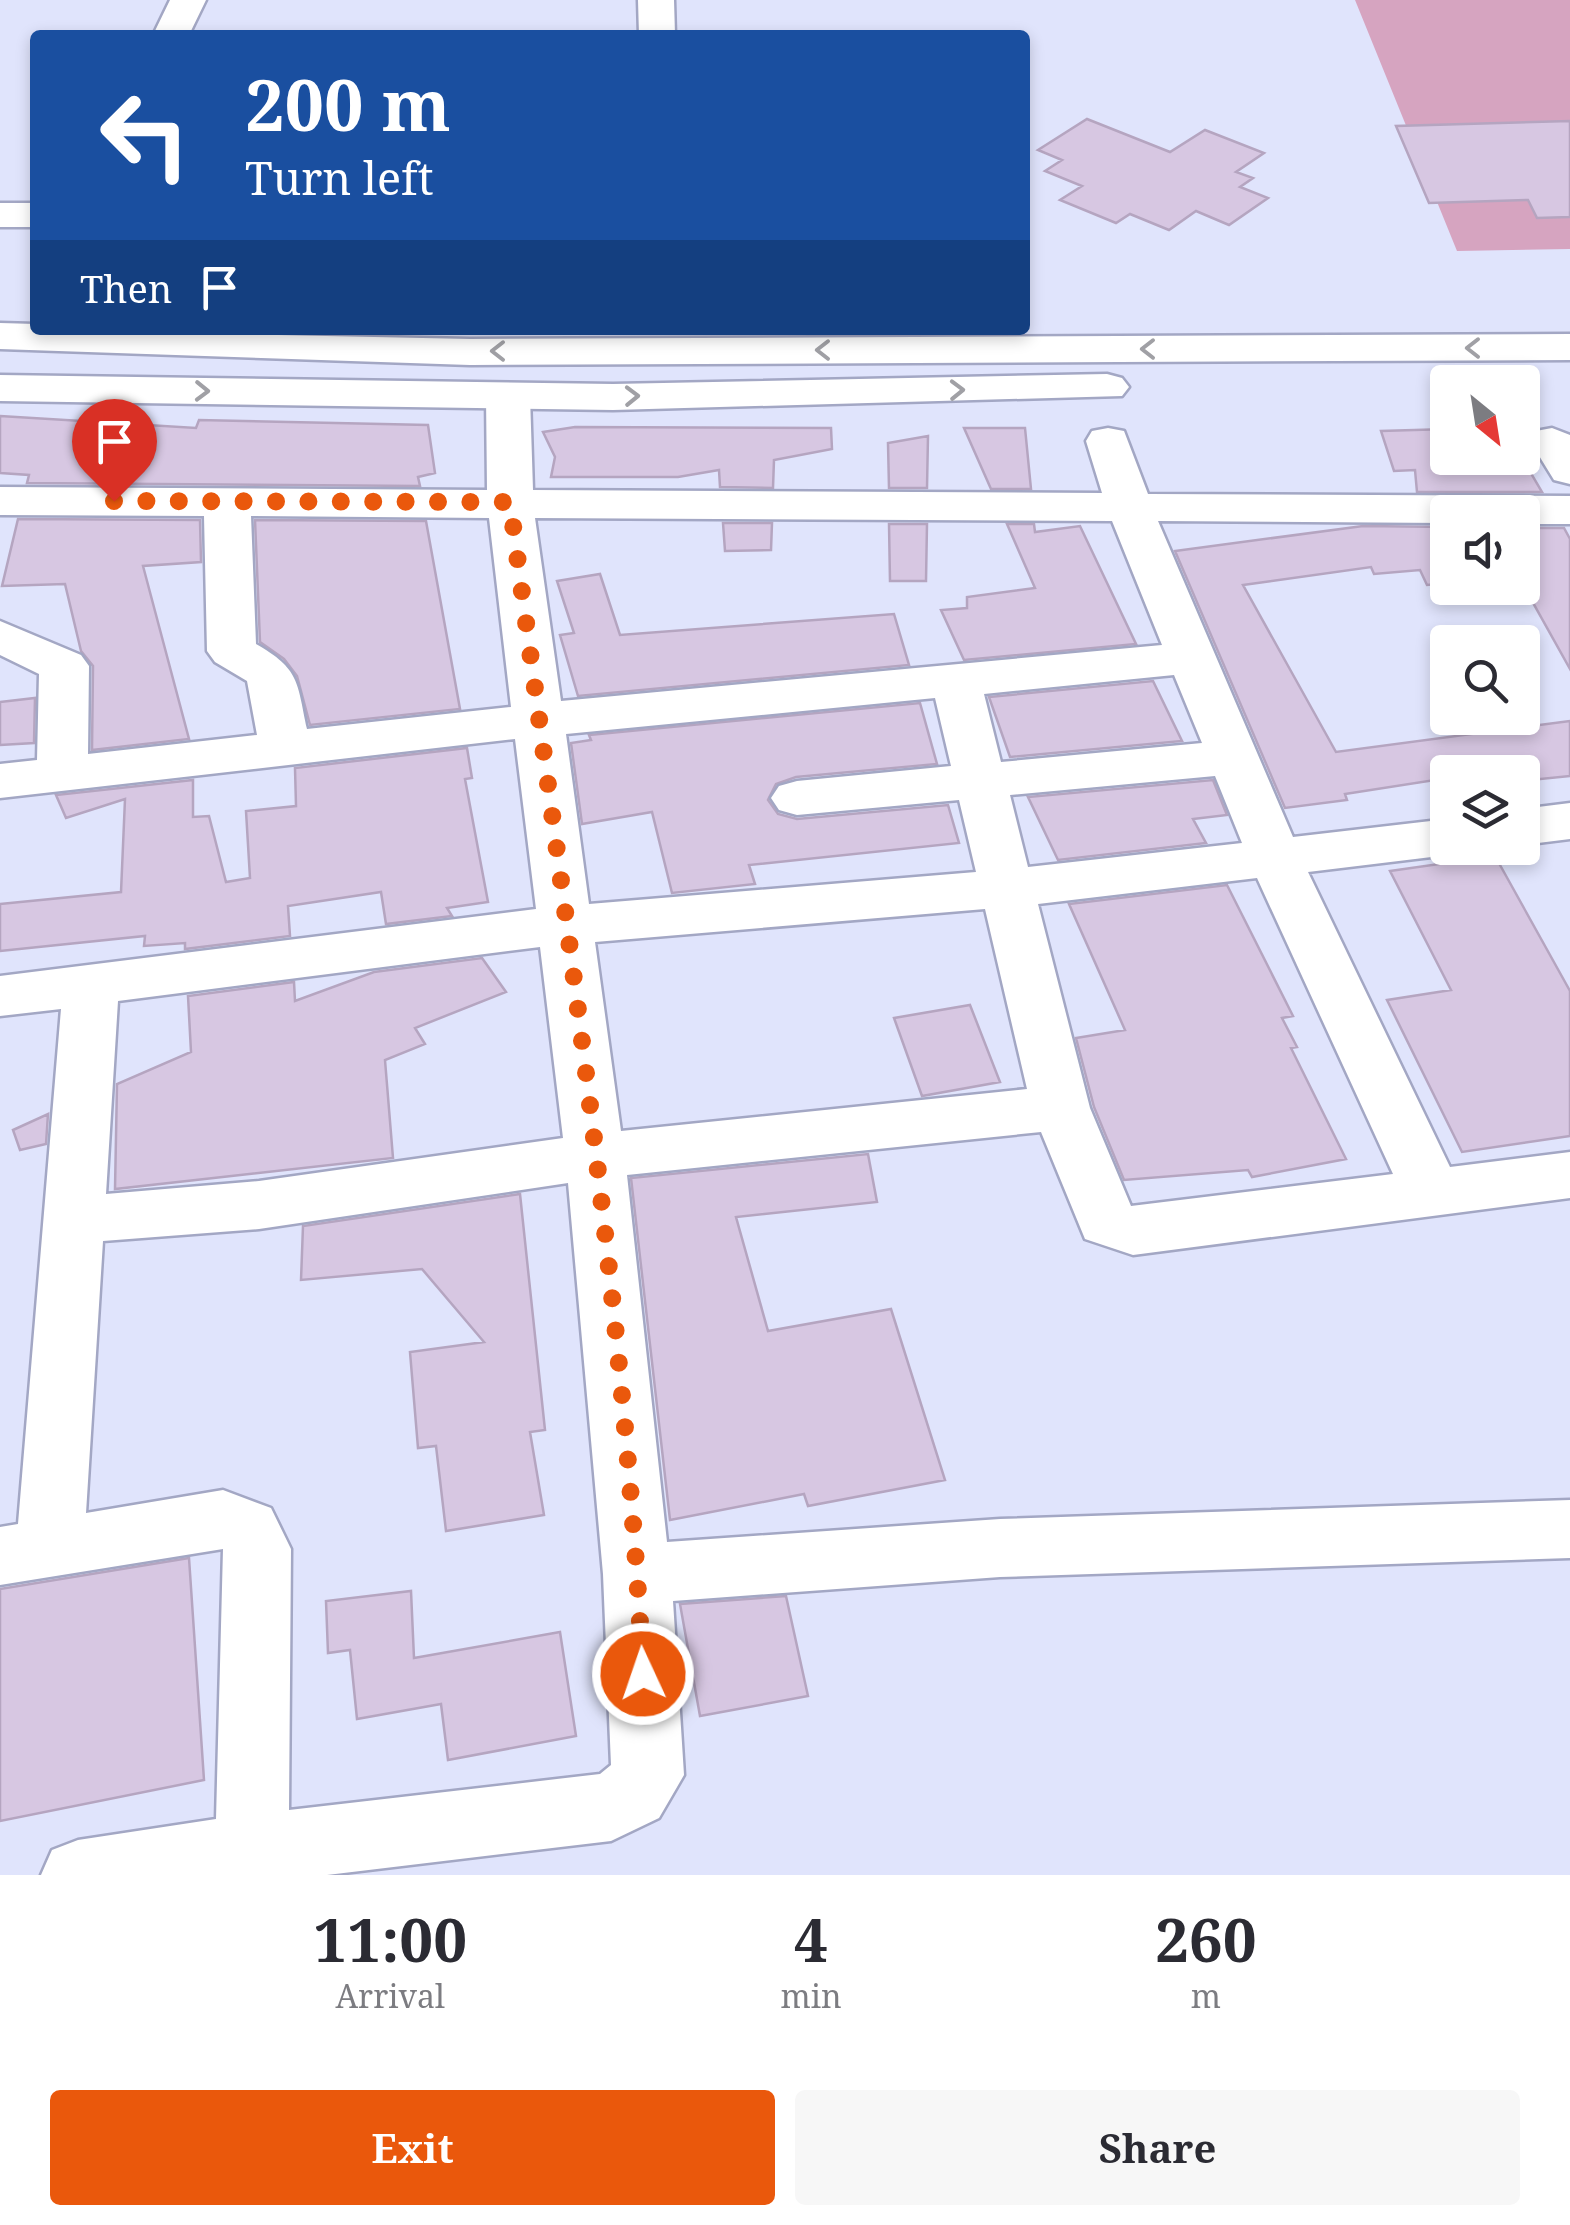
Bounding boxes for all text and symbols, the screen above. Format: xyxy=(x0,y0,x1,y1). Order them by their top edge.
text: 200 m xyxy=(245,56,451,152)
icon: left xyxy=(80,70,210,200)
text: Turn left xyxy=(245,147,434,208)
icon: arrive xyxy=(192,260,247,315)
text: Then xyxy=(80,262,172,314)
one-way arrow xyxy=(1464,337,1480,359)
one-way arrow xyxy=(1139,338,1154,360)
one-way arrow xyxy=(814,339,830,361)
one-way arrow xyxy=(489,341,505,362)
north arrow xyxy=(1430,365,1540,475)
map controls xyxy=(1430,365,1540,865)
one-way arrow xyxy=(950,379,966,400)
one-way arrow xyxy=(196,380,211,402)
one-way arrow xyxy=(625,386,641,407)
pin xyxy=(72,399,157,502)
icon: arrive xyxy=(87,414,142,469)
button: sound xyxy=(1430,495,1540,605)
button: search xyxy=(1430,625,1540,735)
button: layers xyxy=(1430,755,1540,865)
position arrow xyxy=(591,1622,695,1726)
text: 11:00 xyxy=(313,1898,467,1980)
text: 4 xyxy=(794,1898,828,1980)
text: 260 xyxy=(1155,1898,1257,1980)
text: Arrival xyxy=(336,1974,445,2017)
text: min xyxy=(781,1974,842,2017)
text: m xyxy=(1191,1974,1221,2017)
button: Exit xyxy=(50,2090,775,2205)
button: Share xyxy=(795,2090,1520,2205)

